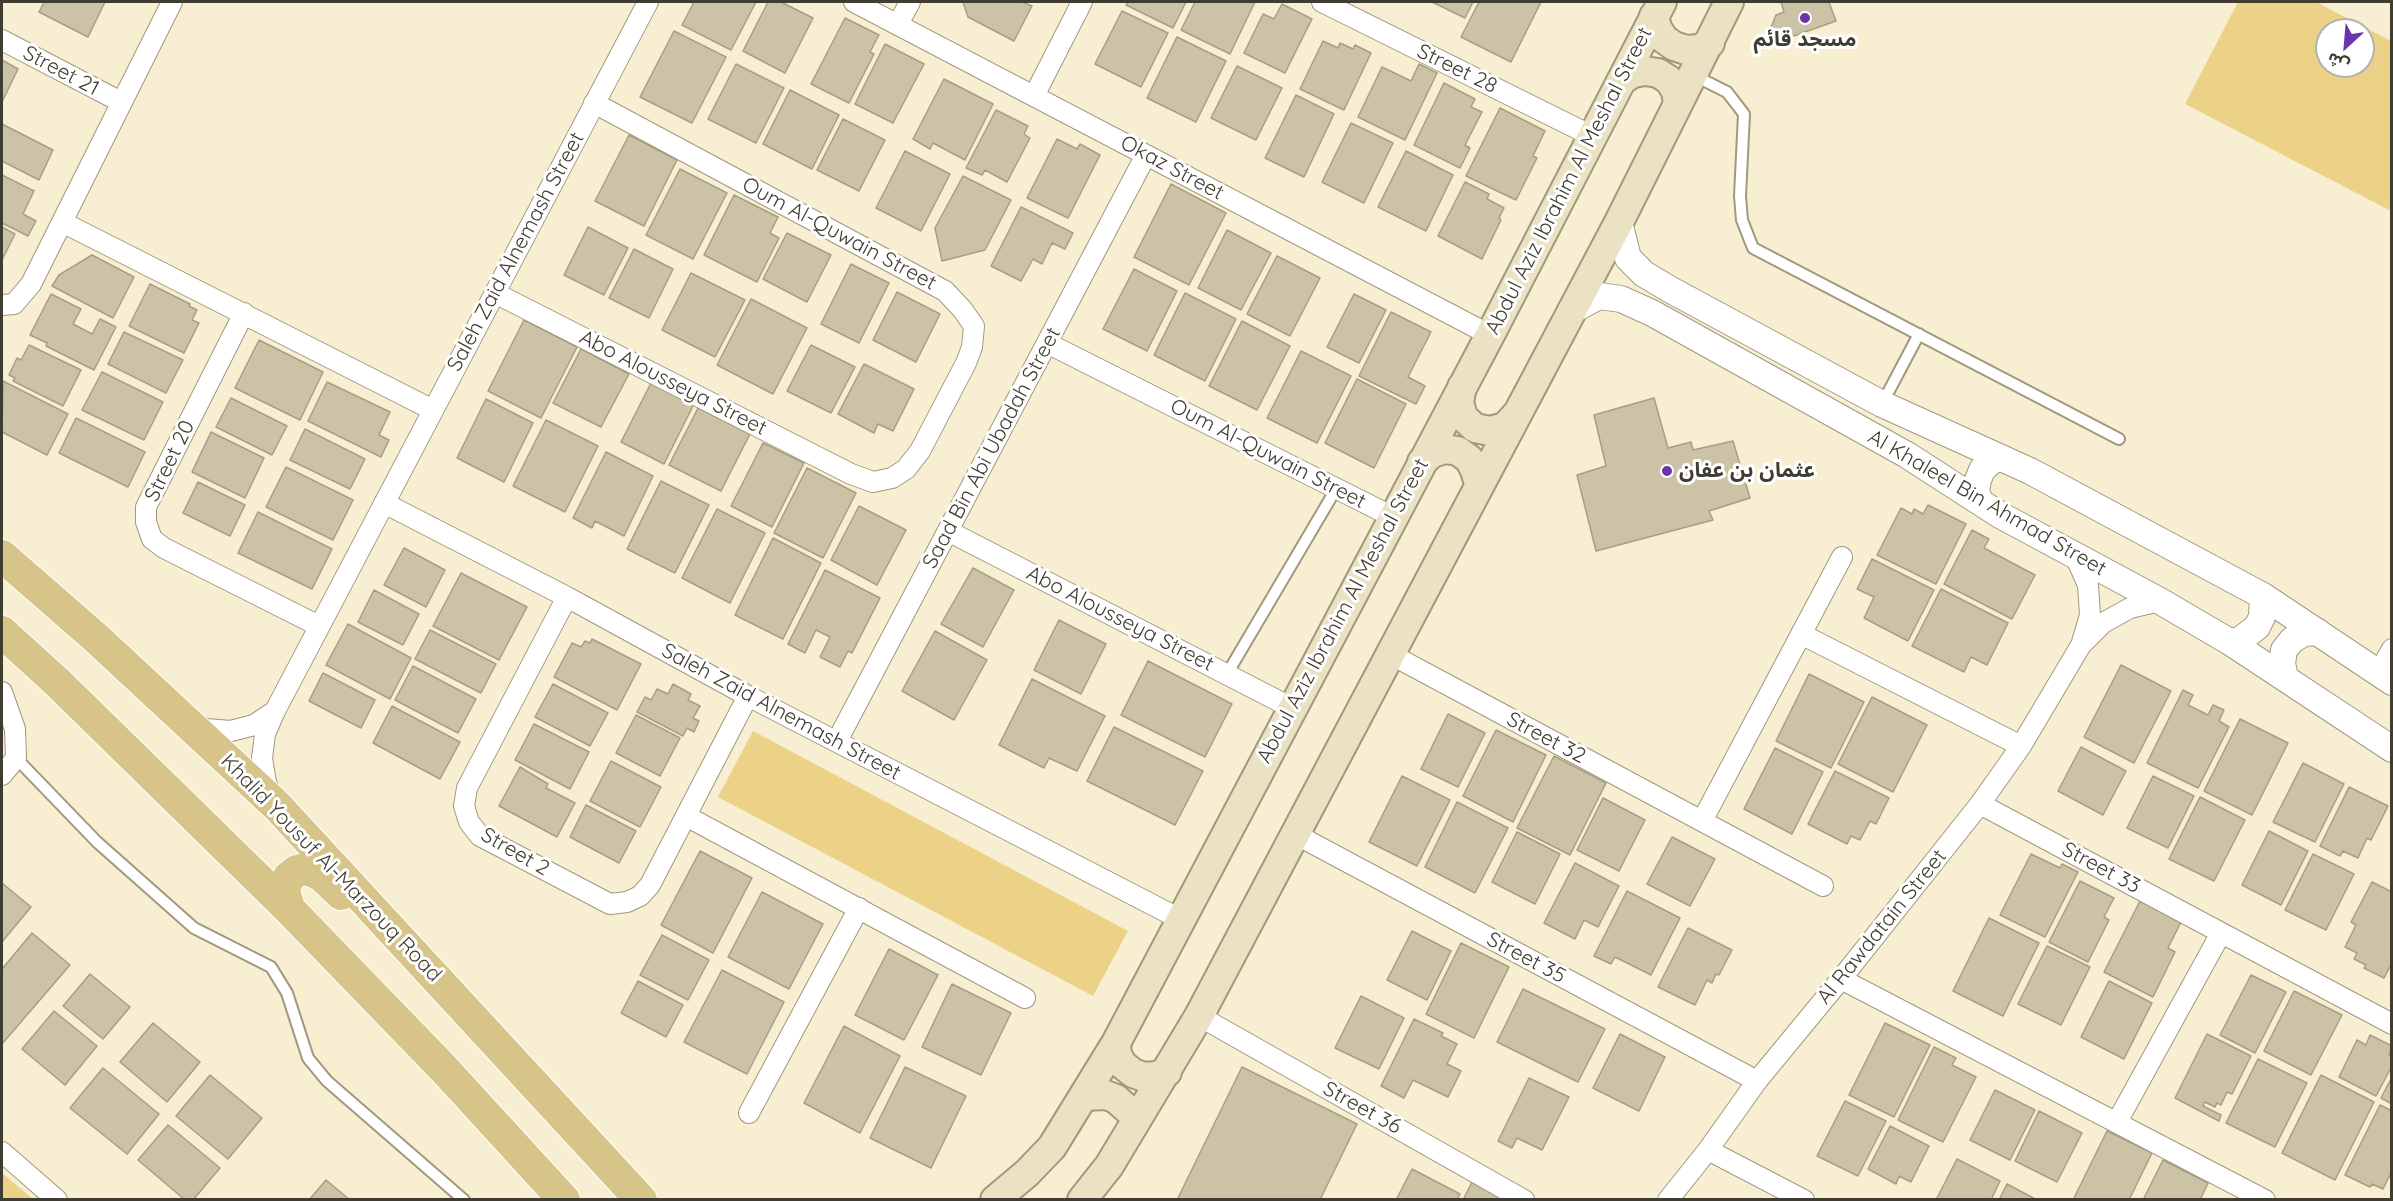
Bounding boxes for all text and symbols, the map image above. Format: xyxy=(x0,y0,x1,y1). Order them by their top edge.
marker: مسجد قائم xyxy=(1798,11,1812,25)
north arrow xyxy=(2315,18,2375,78)
street label: Abdul Aziz Ibrahim Al Meshal Street xyxy=(1480,23,1658,339)
place label: مسجد قائم xyxy=(1753,27,1857,53)
street label: Street 28 xyxy=(1413,39,1501,99)
street label: Street 21 xyxy=(19,41,103,101)
text: ش xyxy=(2324,49,2352,76)
street label: Saleh Zaid Alnemash Street xyxy=(442,128,590,376)
street label: Okaz Street xyxy=(1116,130,1228,206)
street label: Oum Al-Quwain Street xyxy=(738,172,940,296)
street label: Saad Bin Abi Ubadah Street xyxy=(918,323,1066,573)
street label: Abo Alousseya Street xyxy=(575,325,771,441)
street label: Oum Al-Quwain Street xyxy=(1166,394,1370,514)
street label: Street 20 xyxy=(140,416,200,506)
street label: Al Khaleel Bin Ahmad Street xyxy=(1863,424,2111,582)
street label: Abdul Aziz Ibrahim Al Meshal Street xyxy=(1252,454,1434,768)
place label: عثمان بن عفان xyxy=(1679,458,1815,484)
marker: عثمان بن عفان xyxy=(1660,464,1674,478)
street label: Abo Alousseya Street xyxy=(1022,561,1218,677)
street label: Saleh Zaid Alnemash Street xyxy=(657,638,905,786)
street label: Street 32 xyxy=(1502,707,1590,769)
street label: Khalid Yousuf Al-Marzouq Road xyxy=(215,749,447,987)
street label: Street 2 xyxy=(476,822,554,882)
street label: Street 33 xyxy=(2058,837,2144,899)
street label: Al Rawdatain Street xyxy=(1812,845,1952,1009)
street label: Street 35 xyxy=(1482,927,1570,989)
street label: Street 36 xyxy=(1319,1076,1405,1140)

